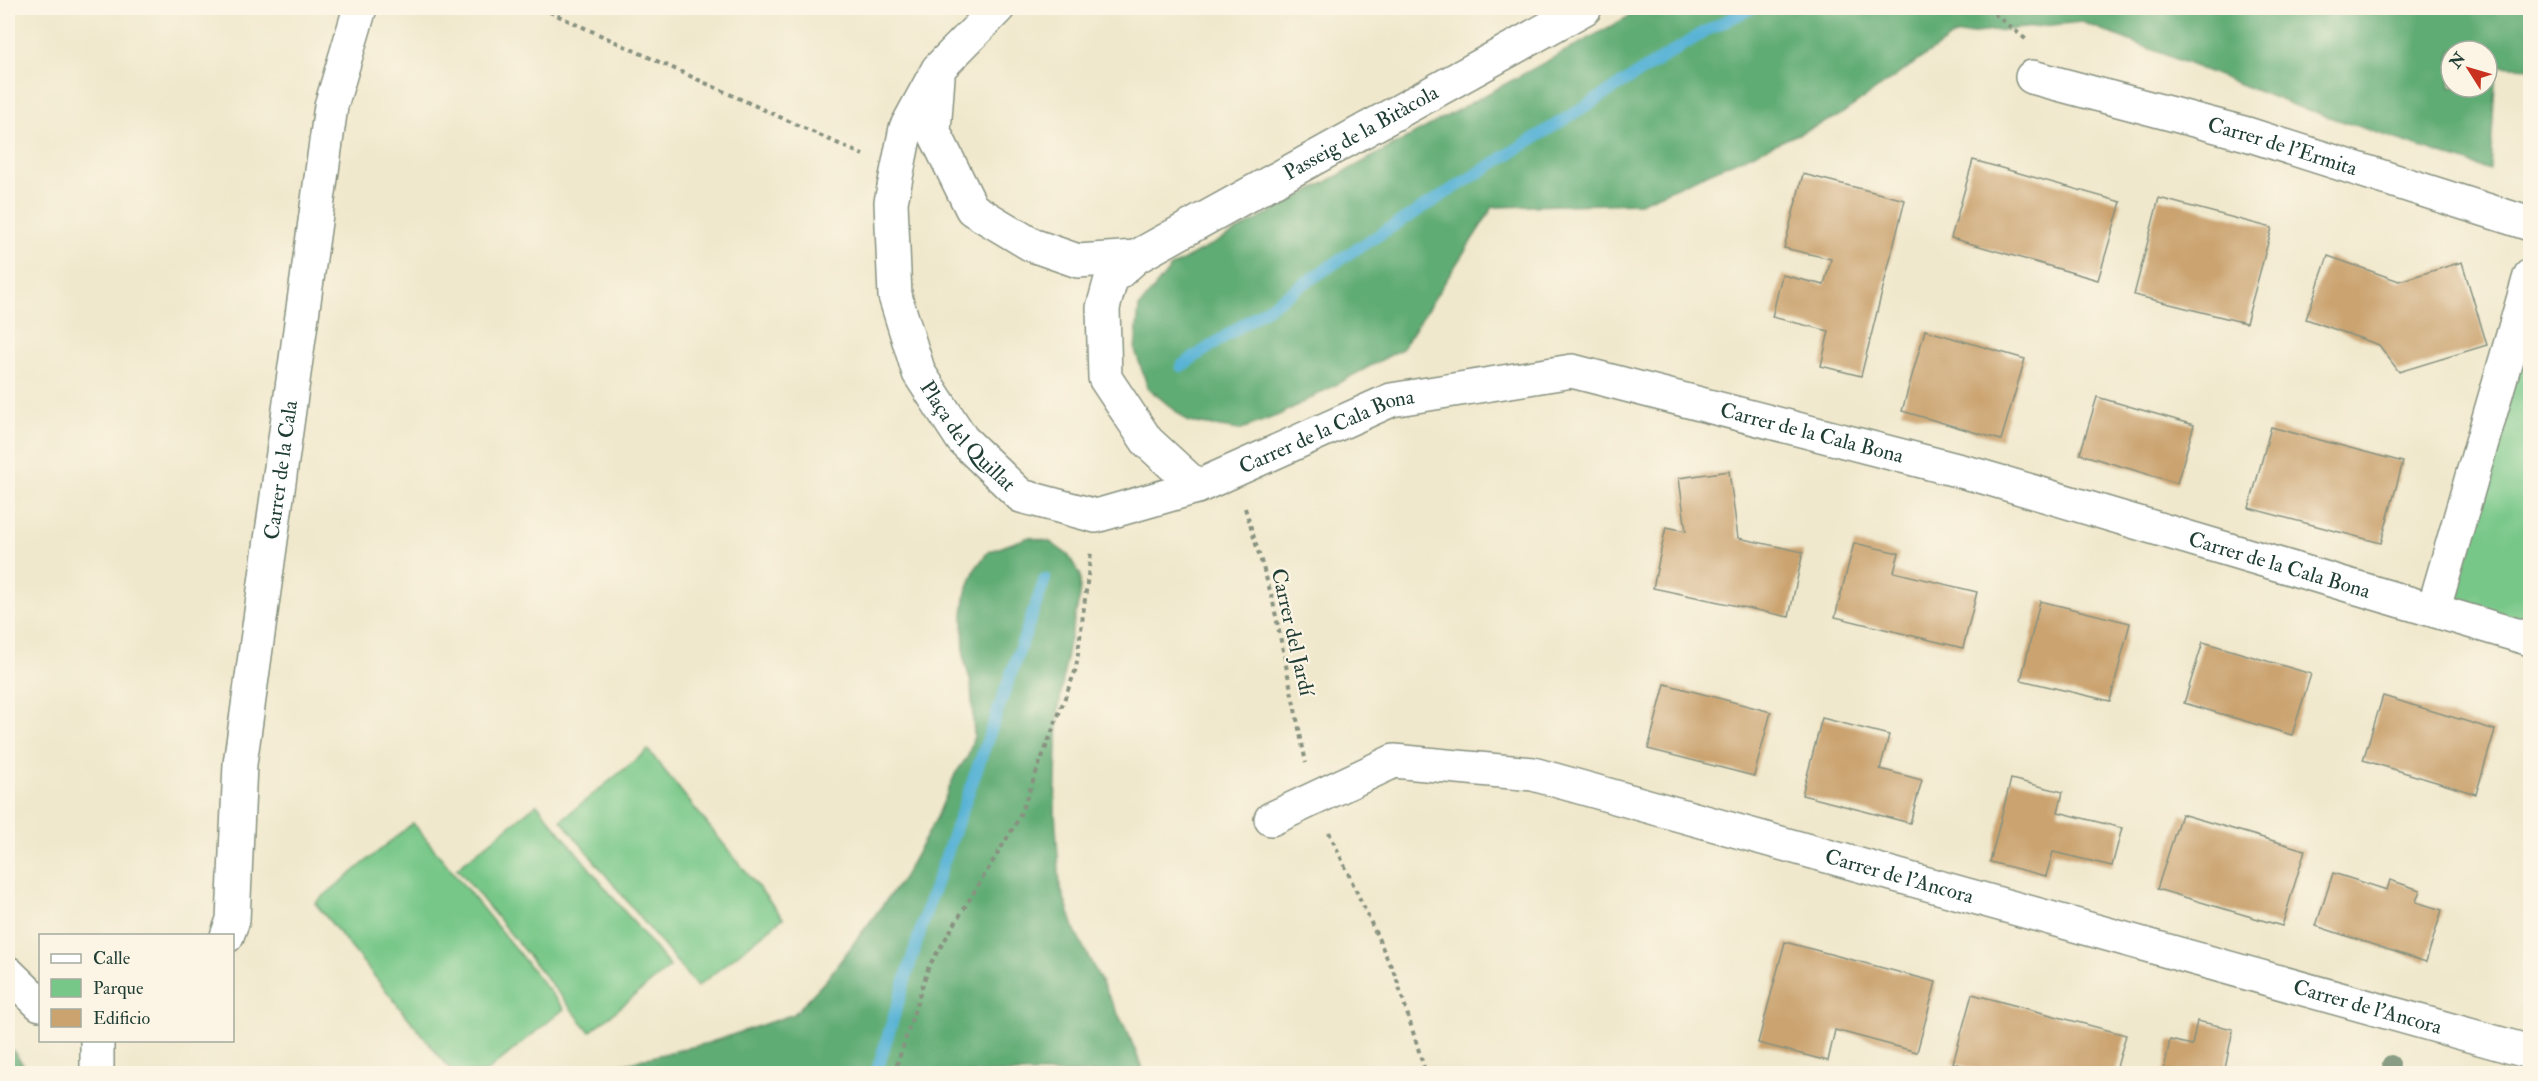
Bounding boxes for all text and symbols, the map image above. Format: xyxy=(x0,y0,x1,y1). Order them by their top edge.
north arrow xyxy=(2439,39,2499,99)
text: N xyxy=(2445,48,2471,73)
street label: Passeig de la Bitàcola xyxy=(1279,79,1443,187)
street label: Carrer de l'Ermita xyxy=(2205,111,2361,182)
street label: Plaça del Quillat xyxy=(914,376,1021,498)
street label: Carrer de la Cala Bona xyxy=(1235,383,1416,480)
street label: Carrer de la Cala Bona xyxy=(1717,397,1907,470)
street label: Carrer de la Cala xyxy=(258,398,304,542)
street label: Carrer de la Cala Bona xyxy=(2185,526,2374,605)
street label: Carrer del Jardí xyxy=(1265,566,1321,700)
street label: Carrer de l'Ancora xyxy=(1822,843,1977,910)
legend xyxy=(39,934,234,1042)
text: Calle xyxy=(93,947,131,970)
street label: Carrer de l'Ancora xyxy=(2290,974,2445,1041)
text: Parque xyxy=(93,977,144,1000)
text: Edificio xyxy=(93,1007,150,1030)

